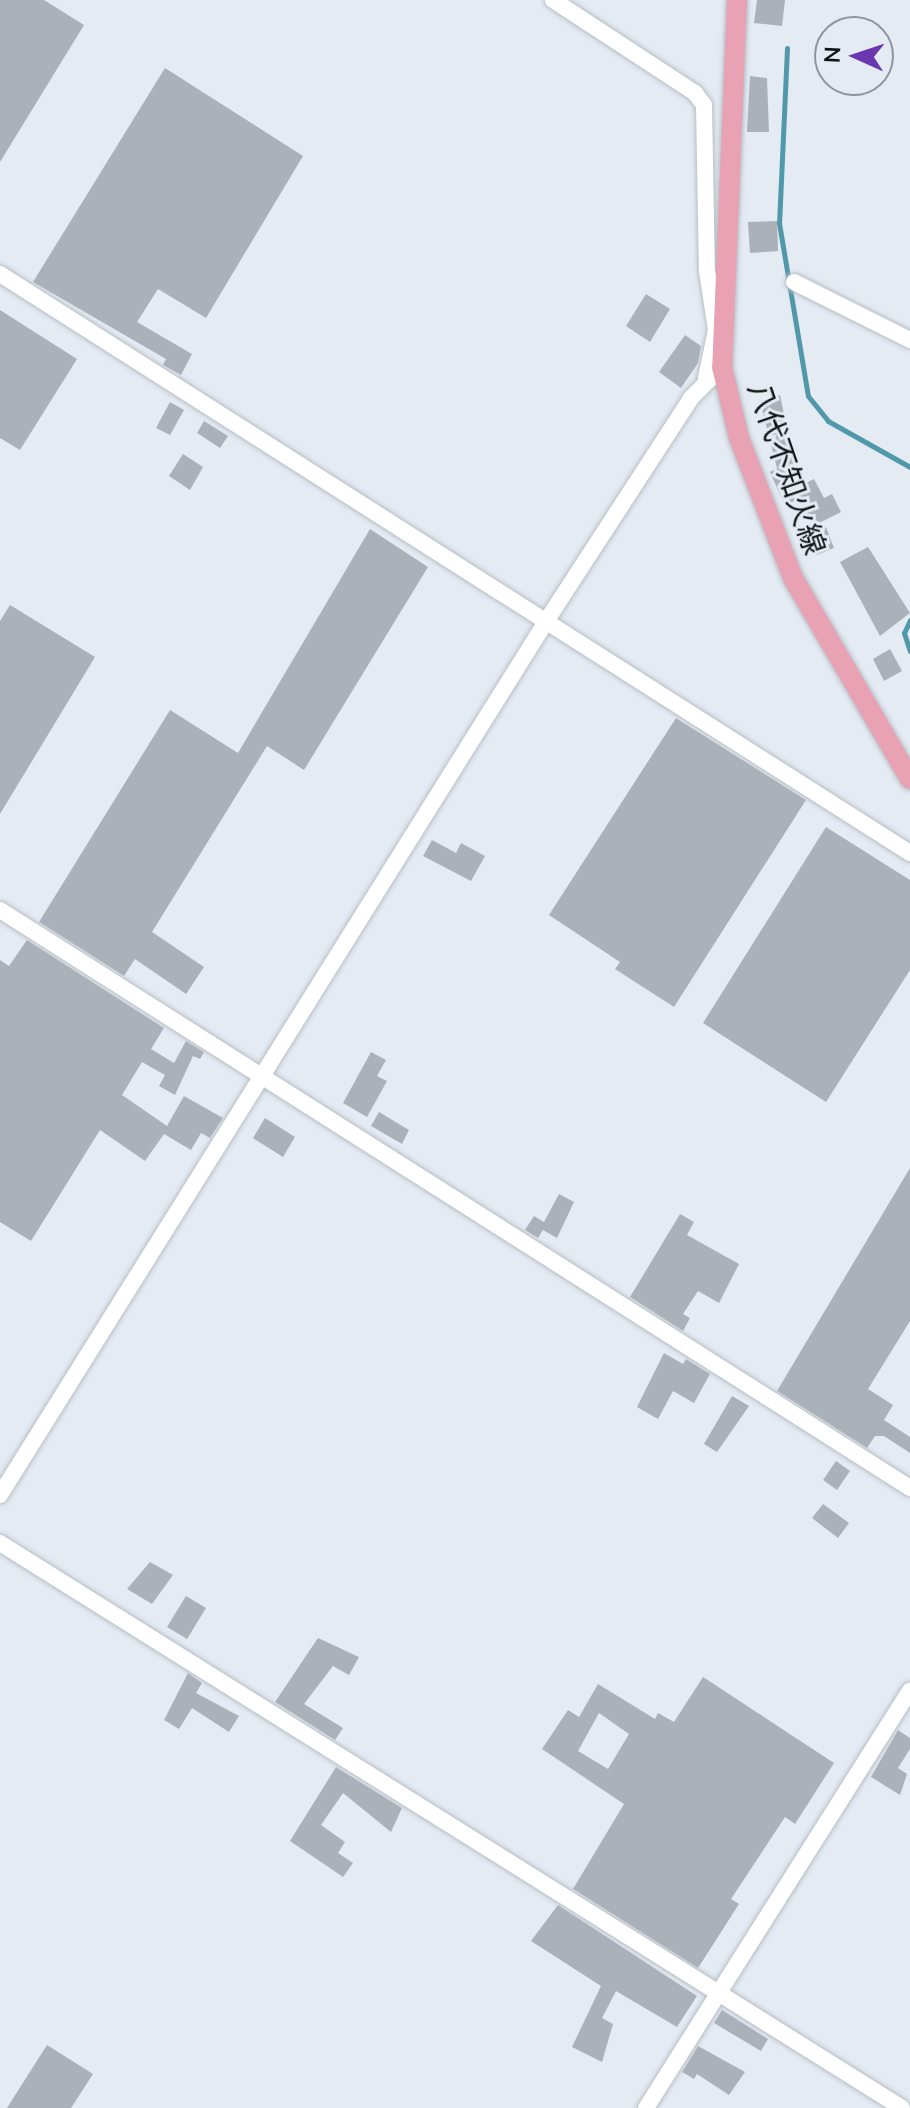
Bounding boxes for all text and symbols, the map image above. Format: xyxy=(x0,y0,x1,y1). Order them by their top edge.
north arrow xyxy=(814,16,894,96)
text: N xyxy=(818,46,846,64)
street label: 八代不知火線 xyxy=(741,377,833,559)

